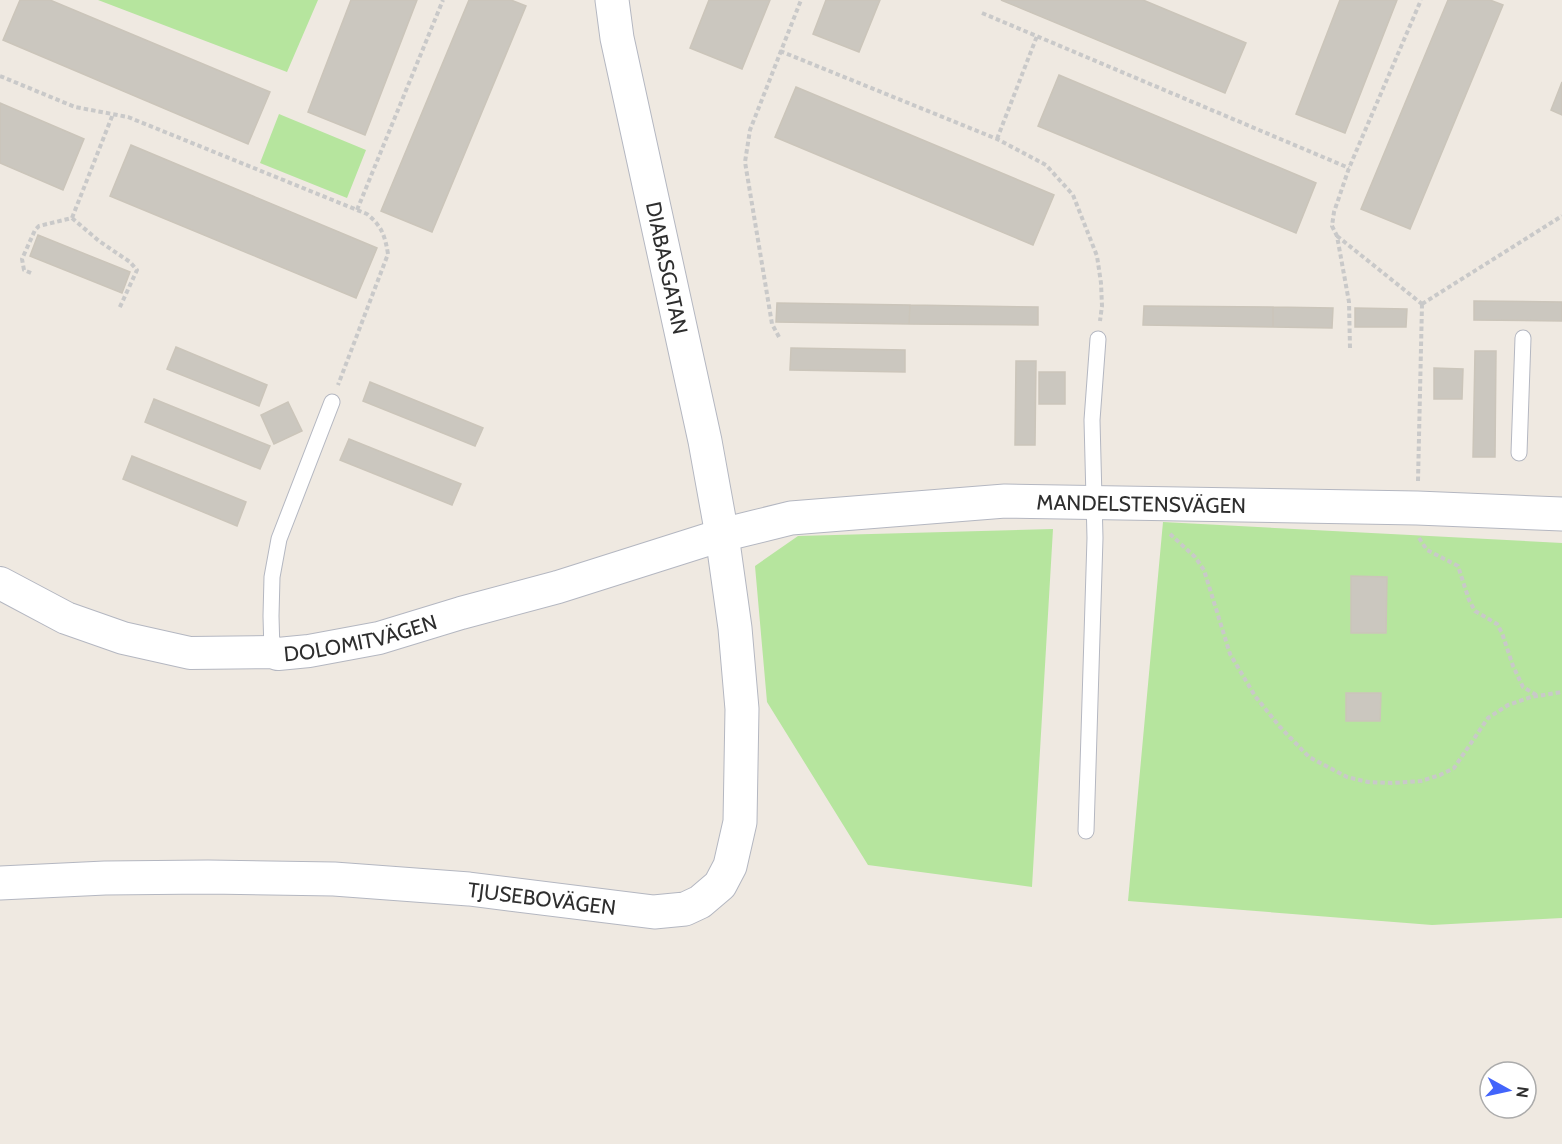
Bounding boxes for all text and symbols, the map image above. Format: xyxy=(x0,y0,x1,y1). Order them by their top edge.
street label: DIABASGATAN xyxy=(641,199,693,337)
street label: MANDELSTENSVÄGEN xyxy=(1036,489,1246,518)
street label: DOLOMITVÄGEN xyxy=(283,609,440,666)
street label: TJUSEBOVÄGEN xyxy=(466,876,618,920)
north arrow xyxy=(1478,1060,1538,1120)
text: N xyxy=(1512,1085,1533,1099)

